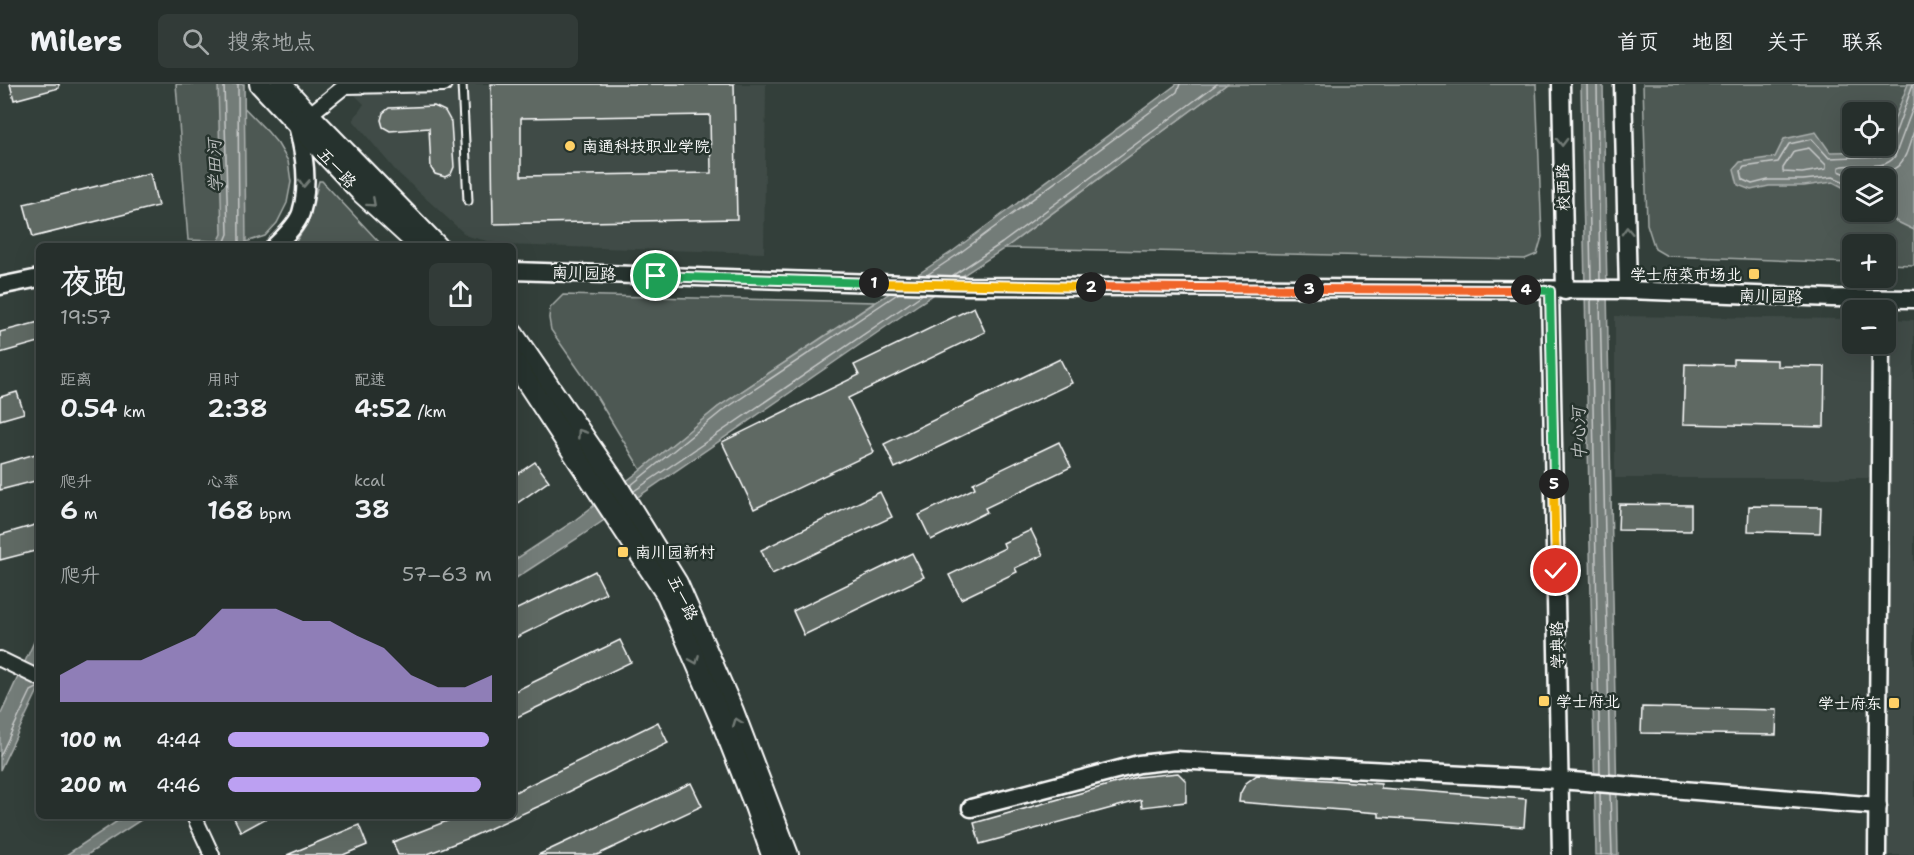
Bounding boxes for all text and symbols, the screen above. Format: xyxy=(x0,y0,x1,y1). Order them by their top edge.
search box xyxy=(158,14,578,68)
text: Milers xyxy=(30,22,122,60)
icon: search xyxy=(179,25,212,58)
text: 搜索地点 xyxy=(227,27,315,56)
text: 首页 xyxy=(1617,28,1659,56)
text: 地图 xyxy=(1692,28,1734,56)
text: 关于 xyxy=(1767,28,1809,56)
text: 联系 xyxy=(1842,28,1884,56)
map controls xyxy=(1842,102,1896,354)
button: locate xyxy=(1842,102,1896,156)
water label: 学田河 xyxy=(202,136,228,193)
place label: 南通科技职业学院 xyxy=(582,136,710,157)
one-way arrow xyxy=(1556,138,1568,147)
marker: 南通科技职业学院 xyxy=(563,139,577,153)
street label: 五一路 xyxy=(313,143,361,193)
street label: 校西路 xyxy=(1552,163,1574,211)
button: layers xyxy=(1842,168,1896,222)
one-way arrow xyxy=(298,178,311,187)
one-way arrow xyxy=(365,196,376,207)
one-way arrow xyxy=(1620,227,1633,236)
button: + xyxy=(1842,234,1896,288)
pin xyxy=(630,250,681,301)
text: 夜跑 xyxy=(60,259,126,304)
icon: arrive xyxy=(639,259,672,292)
street label: 南川园路 xyxy=(552,261,616,285)
button: share xyxy=(429,263,492,326)
place label: 学士府菜市场北 xyxy=(1630,264,1742,285)
marker: 学士府菜市场北 xyxy=(1747,267,1761,281)
pin: 1 xyxy=(859,268,889,298)
text: 1 xyxy=(870,272,878,293)
pin: 2 xyxy=(1076,272,1106,302)
pin: 3 xyxy=(1294,274,1324,304)
pin: 4 xyxy=(1511,275,1541,305)
text: 2 xyxy=(1085,276,1097,297)
text: 3 xyxy=(1303,278,1315,299)
text: 4 xyxy=(1520,279,1532,300)
street label: 南川园路 xyxy=(1739,284,1803,308)
button: − xyxy=(1842,300,1896,354)
text: 19:57 xyxy=(60,304,111,330)
text: 距离 xyxy=(60,369,92,390)
text: 用时 xyxy=(207,369,239,390)
text: 配速 xyxy=(354,369,386,390)
text: 0.54 xyxy=(60,390,118,425)
text: 2:38 xyxy=(207,390,268,425)
text: 4:52 xyxy=(354,390,412,425)
text: km xyxy=(118,401,146,422)
text: /km xyxy=(412,401,446,422)
water label: 中心河 xyxy=(1566,404,1591,461)
one-way arrow xyxy=(577,428,588,439)
pin: 5 xyxy=(1539,469,1569,499)
text: kcal xyxy=(354,470,385,491)
text: 爬升 xyxy=(60,471,92,492)
text: 心率 xyxy=(207,471,239,492)
text: 5 xyxy=(1549,473,1559,494)
text: 38 xyxy=(354,491,390,526)
text: 6 xyxy=(60,492,78,527)
text: 168 xyxy=(207,492,254,527)
text: m xyxy=(78,503,97,524)
text: bpm xyxy=(254,503,291,524)
place label: 南川园新村 xyxy=(635,542,715,563)
marker: 南川园新村 xyxy=(616,545,630,559)
pin xyxy=(1530,545,1581,596)
icon: check xyxy=(1539,554,1572,587)
text: 57–63 m xyxy=(402,561,492,587)
text: 爬升 xyxy=(60,562,100,588)
street label: 五一路 xyxy=(663,572,703,624)
street label: 学典路 xyxy=(1546,621,1568,669)
one-way arrow xyxy=(688,654,700,665)
place label: 学士府北 xyxy=(1556,691,1620,712)
place label: 学士府东 xyxy=(1818,693,1882,714)
marker: 学士府北 xyxy=(1537,694,1551,708)
marker: 学士府东 xyxy=(1887,696,1901,710)
one-way arrow xyxy=(732,717,745,728)
text: 100 m xyxy=(60,727,122,753)
text: 4:44 xyxy=(156,727,201,753)
text: 200 m xyxy=(60,772,127,798)
text: 4:46 xyxy=(156,772,201,798)

